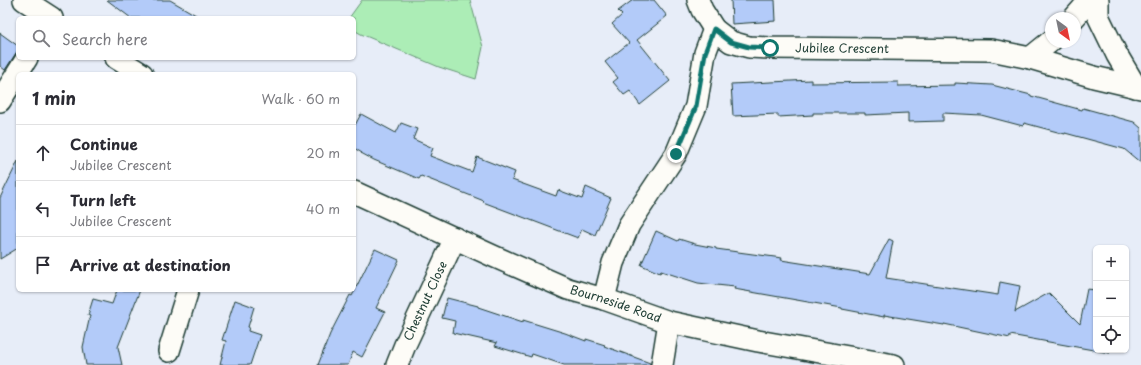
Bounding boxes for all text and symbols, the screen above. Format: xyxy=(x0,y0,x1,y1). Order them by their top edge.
north arrow xyxy=(1045,12,1081,48)
search box xyxy=(16,16,356,60)
icon: search xyxy=(30,27,52,49)
text: Search here xyxy=(62,27,148,50)
street label: Jubilee Crescent xyxy=(795,38,889,57)
route start xyxy=(761,39,779,57)
text: 1 min xyxy=(32,85,76,111)
text: Walk · 60 m xyxy=(262,89,340,108)
text: Continue xyxy=(70,132,138,155)
icon: ahead xyxy=(32,142,54,164)
text: 20 m xyxy=(306,143,340,162)
route end xyxy=(667,145,685,163)
text: Jubilee Crescent xyxy=(70,155,172,174)
text: Turn left xyxy=(70,188,136,211)
icon: left xyxy=(32,198,54,220)
text: 40 m xyxy=(306,199,340,218)
text: Jubilee Crescent xyxy=(70,211,172,230)
map controls xyxy=(1093,245,1129,353)
button: + xyxy=(1093,245,1129,281)
text: Arrive at destination xyxy=(70,253,231,276)
icon: arrive xyxy=(32,254,54,276)
street label: Chestnut Close xyxy=(398,258,451,343)
street label: Bourneside Road xyxy=(568,280,664,327)
button: − xyxy=(1093,281,1129,317)
button: locate xyxy=(1093,317,1129,353)

